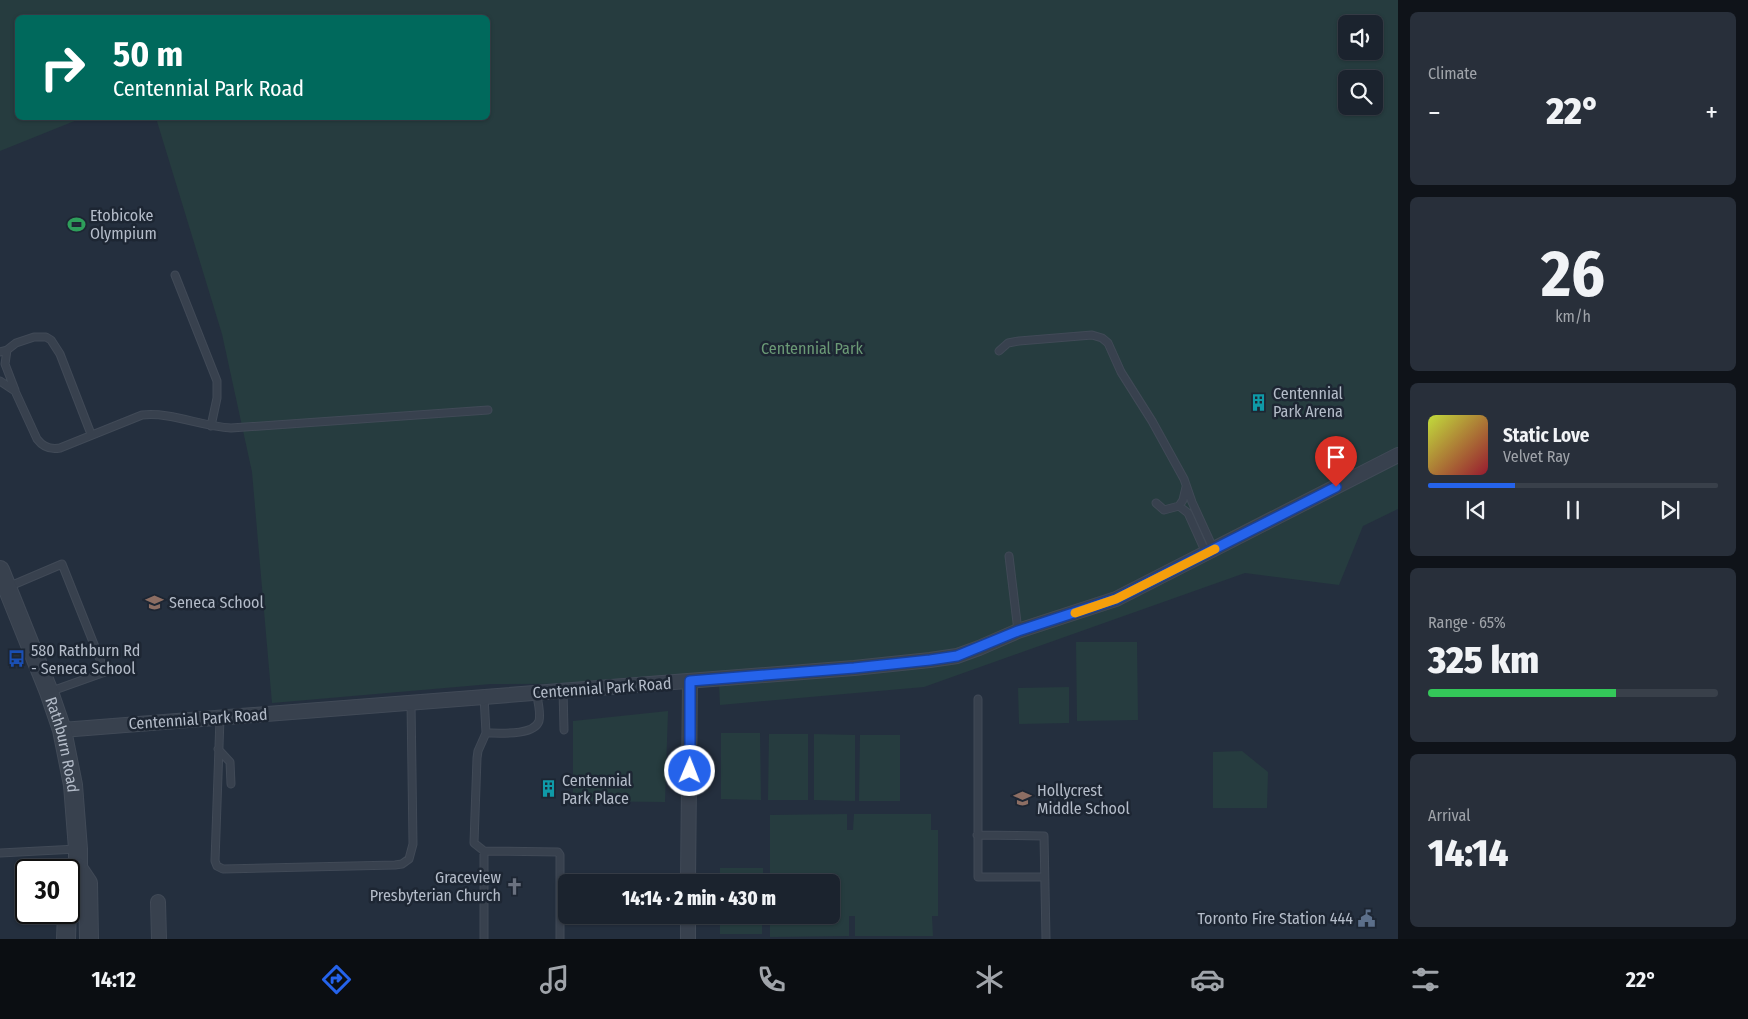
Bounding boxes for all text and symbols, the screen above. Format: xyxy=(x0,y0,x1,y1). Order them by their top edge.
map controls xyxy=(1338,15,1383,115)
button: sound xyxy=(1338,15,1383,60)
text: 50 m xyxy=(113,33,183,75)
icon: right xyxy=(30,35,95,100)
text: Climate xyxy=(1428,64,1477,83)
button: search xyxy=(1338,70,1383,115)
text: Centennial Park Road xyxy=(113,75,304,102)
text: 22° xyxy=(1546,88,1600,134)
text: − xyxy=(1428,96,1441,129)
text: + xyxy=(1705,96,1718,129)
place label: Etobicoke Olympium xyxy=(90,206,157,243)
sports icon: Etobicoke Olympium xyxy=(66,214,86,234)
text: 26 xyxy=(1541,235,1605,313)
text: km/h xyxy=(1555,307,1591,326)
park label: Centennial Park xyxy=(761,339,864,358)
place label: Centennial Park Arena xyxy=(1273,384,1343,421)
building icon: Centennial Park Arena xyxy=(1249,392,1269,412)
text: Static Love xyxy=(1503,424,1590,447)
pin xyxy=(1315,436,1357,487)
icon: arrive xyxy=(1322,443,1350,471)
text: Velvet Ray xyxy=(1503,447,1570,466)
icon: previous xyxy=(1462,496,1490,524)
icon: pause xyxy=(1559,496,1587,524)
icon: next xyxy=(1656,496,1684,524)
school or university icon: Seneca School xyxy=(145,592,165,612)
place label: Seneca School xyxy=(169,593,264,612)
text: Range · 65% xyxy=(1428,613,1506,632)
text: 325 km xyxy=(1428,637,1539,683)
place label: 580 Rathburn Rd - Seneca School xyxy=(31,641,140,678)
bus stop icon: 580 Rathburn Rd - Seneca School xyxy=(7,649,27,669)
street label: Centennial Park Road xyxy=(532,674,672,702)
street label: Rathburn Road xyxy=(42,694,83,793)
street label: Centennial Park Road xyxy=(128,705,268,733)
position arrow xyxy=(663,744,715,796)
place label: Centennial Park Place xyxy=(562,771,632,808)
building icon: Centennial Park Place xyxy=(538,779,558,799)
place label: Hollycrest Middle School xyxy=(1037,781,1130,818)
school or university icon: Hollycrest Middle School xyxy=(1013,789,1033,809)
text: Arrival xyxy=(1428,806,1470,825)
text: 14:14 xyxy=(1428,830,1508,876)
speed limit sign: 30 xyxy=(15,859,80,924)
place label: Graceview Presbyterian Church xyxy=(370,868,502,905)
church icon: Graceview Presbyterian Church xyxy=(505,876,525,896)
text: 14:14 · 2 min · 430 m xyxy=(622,887,776,910)
public building icon: Toronto Fire Station 444 xyxy=(1357,908,1377,928)
place label: Toronto Fire Station 444 xyxy=(1198,909,1353,928)
icon: directions xyxy=(319,962,354,997)
icon: music xyxy=(537,962,572,997)
icon: phone xyxy=(754,962,789,997)
icon: climate xyxy=(972,962,1007,997)
icon: car xyxy=(1190,962,1225,997)
icon: filters xyxy=(1408,962,1443,997)
text: 14:12 xyxy=(91,966,136,993)
text: 22° xyxy=(1626,966,1657,993)

